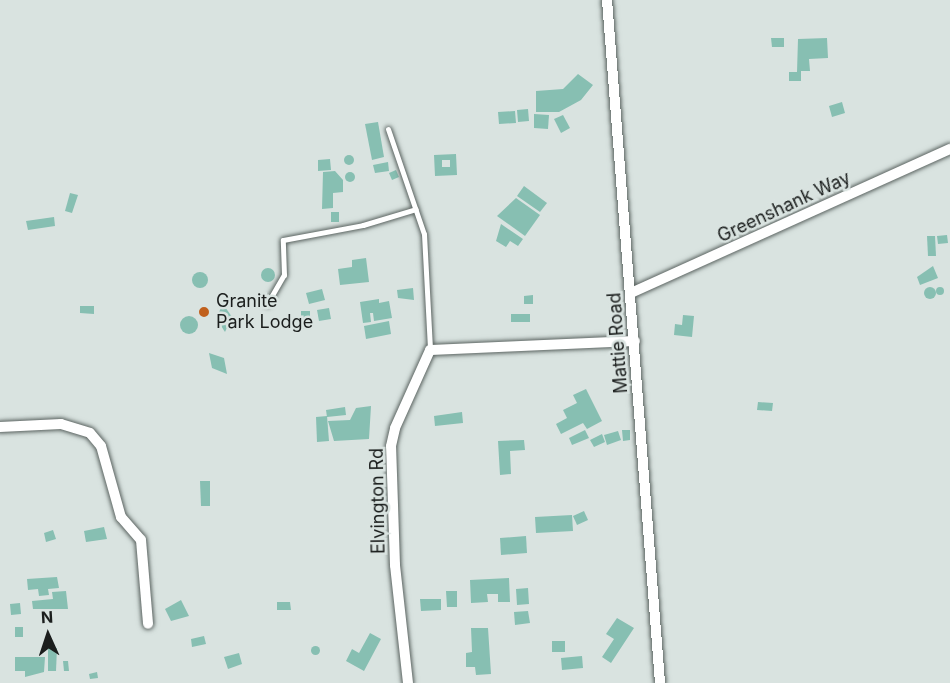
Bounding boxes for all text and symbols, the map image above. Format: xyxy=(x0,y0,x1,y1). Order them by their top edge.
street label: Greenshank Way xyxy=(714,167,854,247)
place label: Granite Park Lodge xyxy=(216,291,313,334)
street label: Mattie Road xyxy=(604,292,632,394)
marker: Granite Park Lodge xyxy=(197,305,211,319)
street label: Elvington Rd xyxy=(366,448,390,554)
north arrow xyxy=(18,605,78,665)
text: N xyxy=(40,607,54,627)

